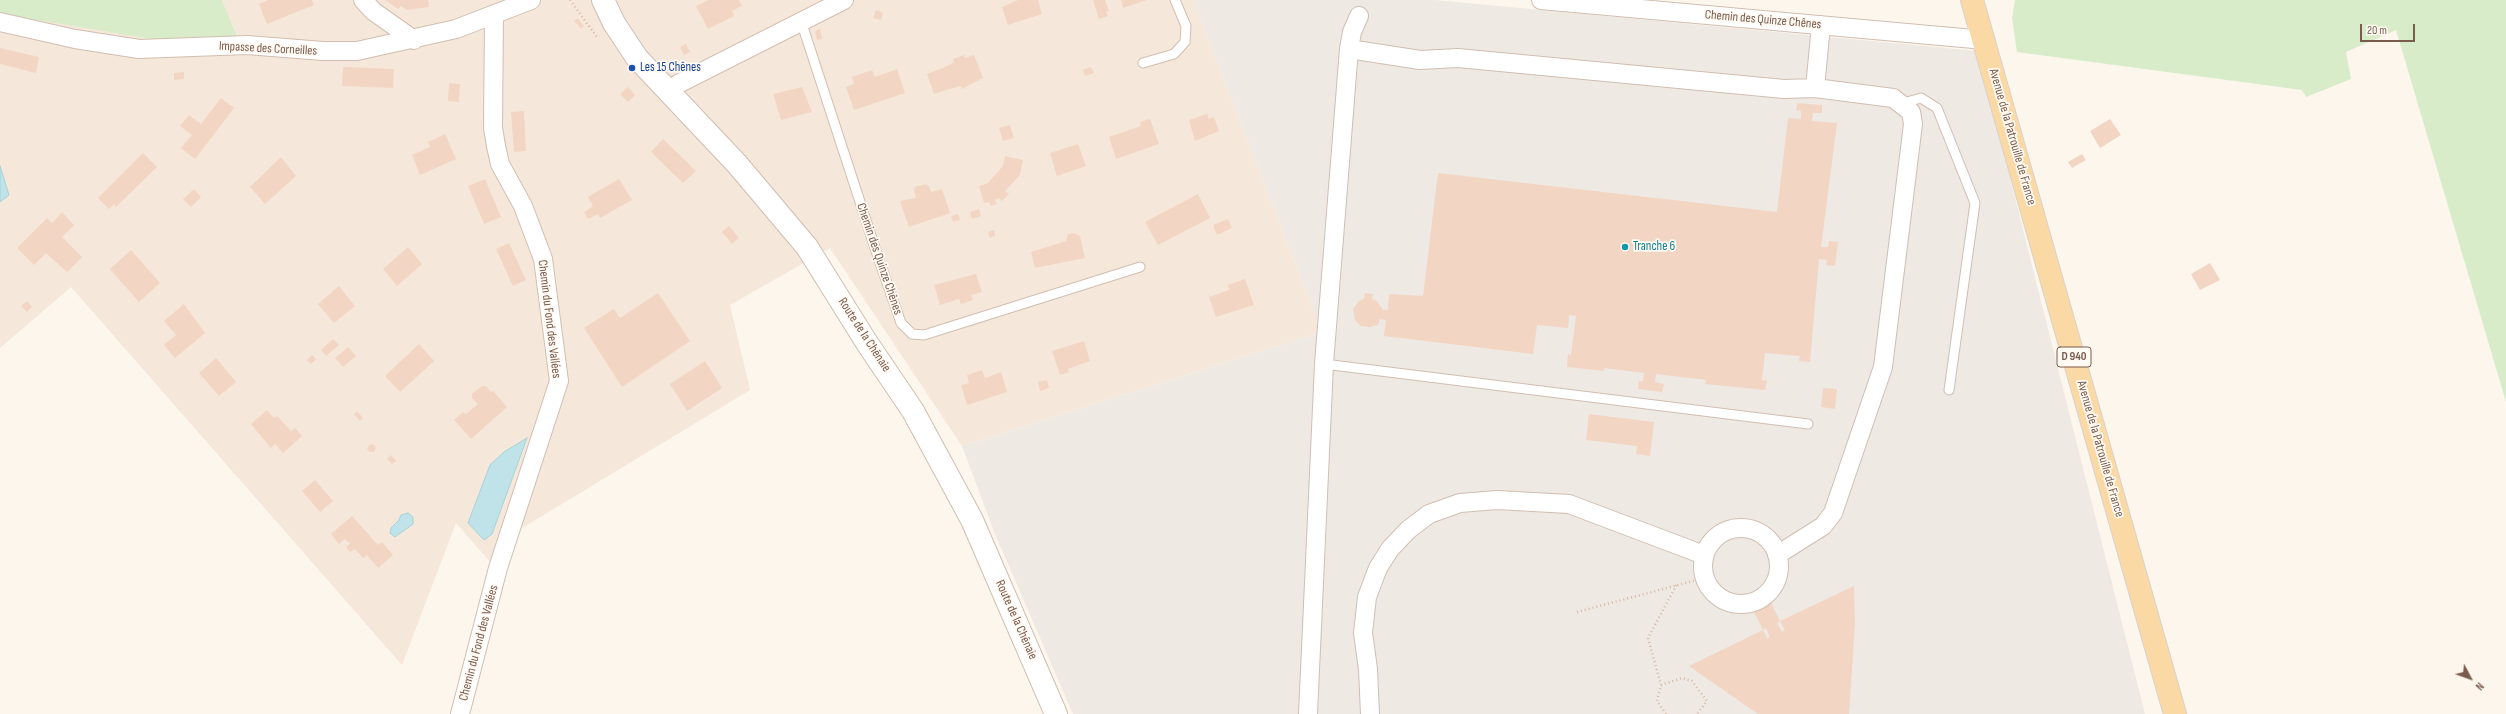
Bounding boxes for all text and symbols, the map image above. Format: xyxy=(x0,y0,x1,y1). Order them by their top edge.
street label: Chemin des Quinze Chênes xyxy=(1704,7,1822,33)
scale bar xyxy=(2362,16,2417,42)
text: 20 m xyxy=(2367,23,2387,38)
street label: Impasse des Corneilles xyxy=(218,39,318,59)
place label: Les 15 Chênes xyxy=(640,60,701,76)
marker: Les 15 Chênes xyxy=(627,63,637,73)
street label: Avenue de la Patrouille de France xyxy=(1985,67,2039,207)
street label: Chemin des Quinze Chênes xyxy=(853,201,905,317)
place label: Tranche 6 xyxy=(1633,239,1675,255)
marker: Tranche 6 xyxy=(1620,242,1630,252)
street label: Chemin du Fond des Vallées xyxy=(534,259,564,379)
street label: Route de la Chênaie xyxy=(834,295,894,375)
road number: D 940 xyxy=(2057,347,2091,367)
street label: Avenue de la Patrouille de France xyxy=(2073,379,2127,519)
street label: Route de la Chênaie xyxy=(992,578,1040,662)
street label: Chemin du Fond des Vallées xyxy=(456,583,502,703)
north arrow xyxy=(2450,658,2490,698)
text: N xyxy=(2473,680,2486,693)

